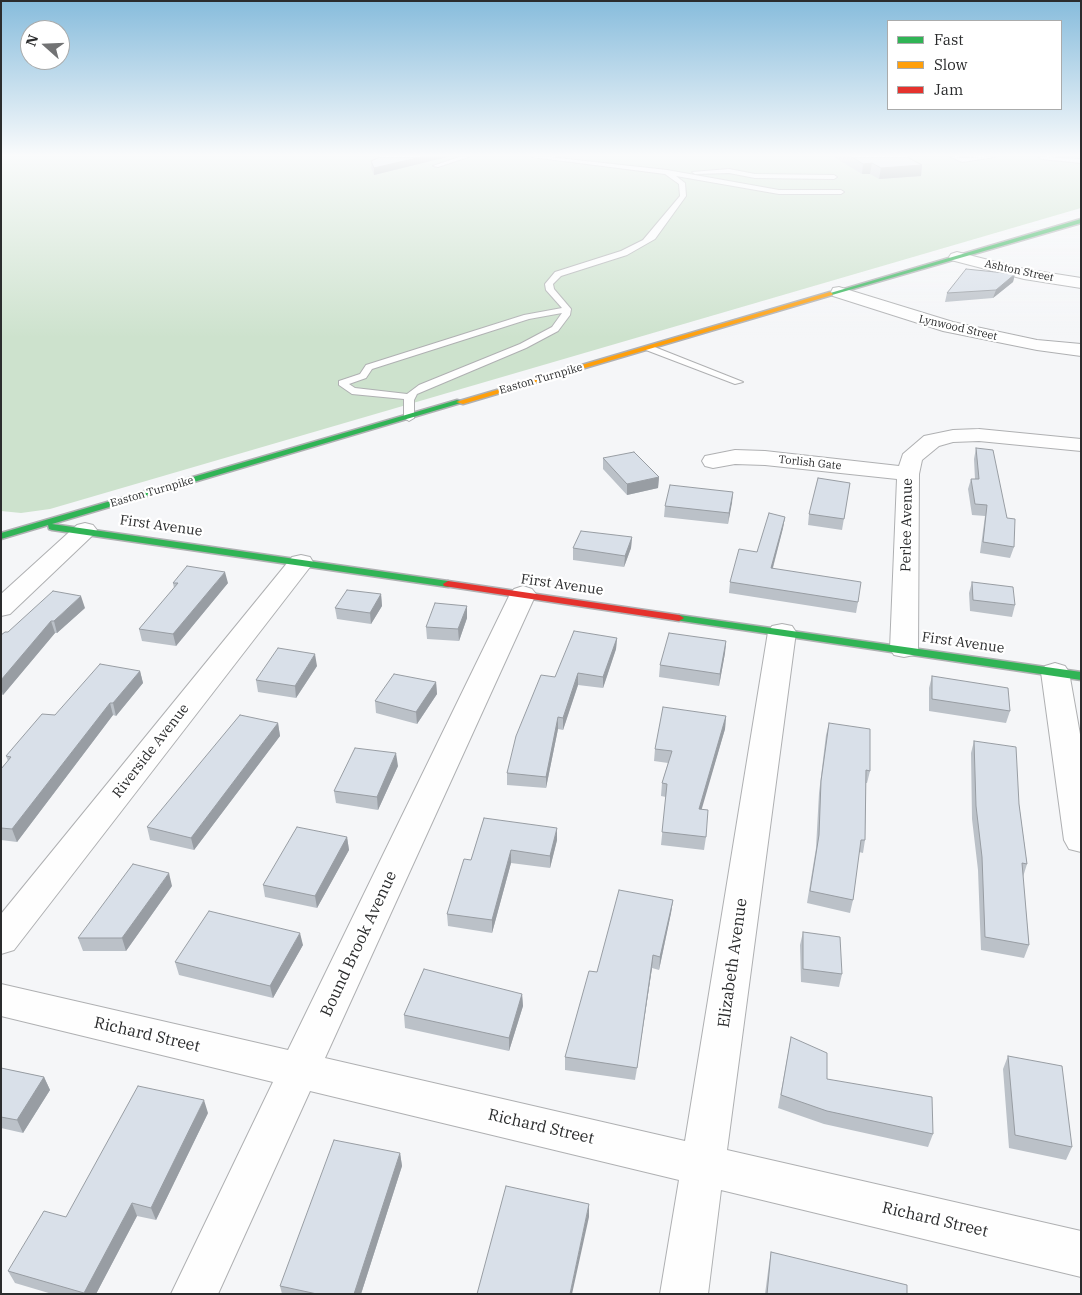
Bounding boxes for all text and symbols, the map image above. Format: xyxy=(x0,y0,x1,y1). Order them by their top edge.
north arrow xyxy=(20,20,70,70)
legend xyxy=(887,20,1062,110)
text: Fast xyxy=(934,30,964,49)
text: N xyxy=(21,32,42,49)
text: Slow xyxy=(934,55,967,74)
text: Jam xyxy=(934,80,963,99)
street label: Ashton Street xyxy=(983,257,1055,285)
street label: Lynwood Street xyxy=(917,313,999,343)
street label: Easton Turnpike xyxy=(498,361,584,397)
street label: Torlish Gate xyxy=(778,453,842,473)
street label: Easton Turnpike xyxy=(109,474,195,510)
street label: Perlee Avenue xyxy=(898,478,916,572)
street label: First Avenue xyxy=(119,512,203,540)
street label: First Avenue xyxy=(520,571,604,599)
street label: First Avenue xyxy=(921,629,1005,657)
street label: Riverside Avenue xyxy=(109,701,193,801)
street label: Bound Brook Avenue xyxy=(317,868,401,1020)
street label: Elizabeth Avenue xyxy=(714,897,752,1029)
street label: Richard Street xyxy=(92,1013,202,1057)
street label: Richard Street xyxy=(486,1105,596,1149)
street label: Richard Street xyxy=(880,1198,990,1242)

